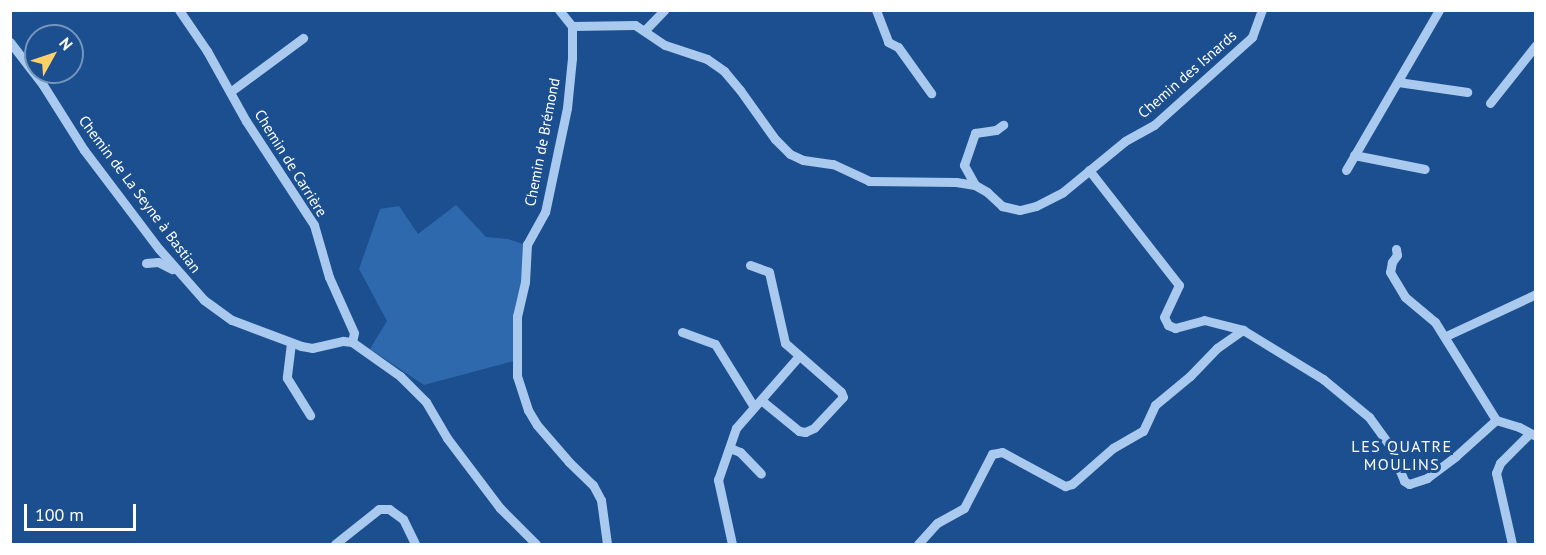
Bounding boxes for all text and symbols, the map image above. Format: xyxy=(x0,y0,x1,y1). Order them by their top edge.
north arrow xyxy=(24,24,84,84)
street label: Chemin des Isnards xyxy=(1134,26,1240,122)
text: N xyxy=(55,33,77,54)
street label: Chemin de Brémond xyxy=(521,76,563,208)
street label: Chemin de Carrière xyxy=(251,106,331,220)
street label: Chemin de La Seyne à Bastian xyxy=(75,112,205,276)
district label: LES QUATRE MOULINS xyxy=(1351,436,1453,474)
scale bar xyxy=(27,492,140,530)
text: 100 m xyxy=(35,503,84,526)

